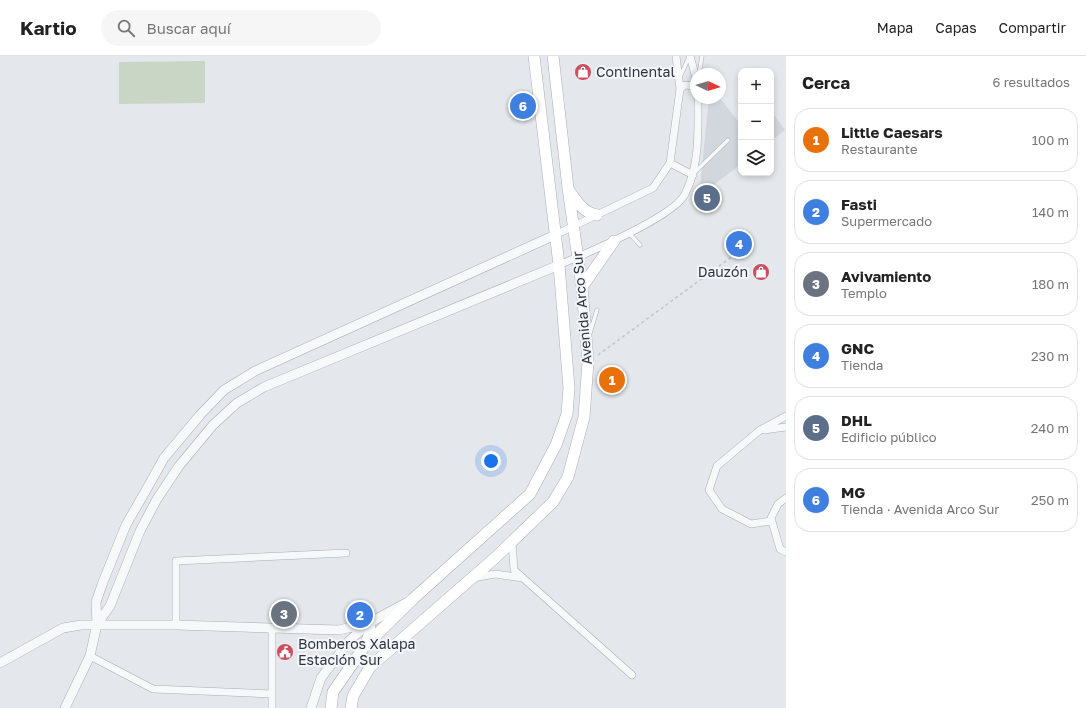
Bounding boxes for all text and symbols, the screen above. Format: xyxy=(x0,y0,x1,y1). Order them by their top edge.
search box xyxy=(101,10,381,46)
text: Kartio xyxy=(20,16,77,39)
icon: search xyxy=(115,17,137,39)
text: Buscar aquí xyxy=(147,19,231,37)
text: Mapa xyxy=(877,19,913,36)
text: Capas xyxy=(935,19,977,36)
text: Compartir xyxy=(999,19,1066,36)
shop icon: Continental xyxy=(573,62,593,82)
place label: Continental xyxy=(596,63,675,80)
north arrow xyxy=(690,68,726,104)
map controls xyxy=(738,68,774,176)
button: + xyxy=(738,68,774,104)
text: Cerca xyxy=(802,72,850,93)
text: 6 resultados xyxy=(993,74,1070,90)
pin: 6 xyxy=(510,91,536,121)
button: − xyxy=(738,104,774,140)
text: Little Caesars xyxy=(841,123,943,141)
text: 1 xyxy=(813,132,819,148)
text: 100 m xyxy=(1032,132,1069,148)
button: layers xyxy=(738,140,774,176)
text: Restaurante xyxy=(841,141,917,157)
pin: 5 xyxy=(694,183,720,213)
text: Fasti xyxy=(841,195,877,213)
text: 2 xyxy=(812,204,820,220)
text: 140 m xyxy=(1032,204,1069,220)
text: Supermercado xyxy=(841,213,932,229)
pin: 4 xyxy=(726,229,752,259)
street label: Avenida Arco Sur xyxy=(568,250,595,365)
shop icon: Dauzón xyxy=(751,262,771,282)
place label: Dauzón xyxy=(698,263,748,280)
text: Avivamiento xyxy=(841,267,931,285)
text: 3 xyxy=(812,276,820,292)
text: 180 m xyxy=(1032,276,1069,292)
text: Templo xyxy=(841,285,887,301)
text: GNC xyxy=(841,339,874,357)
text: 4 xyxy=(812,348,820,364)
text: 230 m xyxy=(1031,348,1069,364)
text: Tienda xyxy=(841,357,883,373)
pin: 1 xyxy=(599,365,625,395)
text: DHL xyxy=(841,411,872,429)
text: 5 xyxy=(812,420,820,436)
text: 240 m xyxy=(1031,420,1069,436)
text: Edificio público xyxy=(841,429,937,445)
your location xyxy=(481,451,501,471)
text: MG xyxy=(841,483,865,501)
text: 6 xyxy=(812,492,820,508)
text: 250 m xyxy=(1031,492,1069,508)
text: Tienda · Avenida Arco Sur xyxy=(841,501,999,517)
pin: 3 xyxy=(271,599,297,629)
pin: 2 xyxy=(347,600,373,630)
place label: Bomberos Xalapa Estación Sur xyxy=(298,635,415,668)
public building icon: Bomberos Xalapa Estación Sur xyxy=(275,642,295,662)

